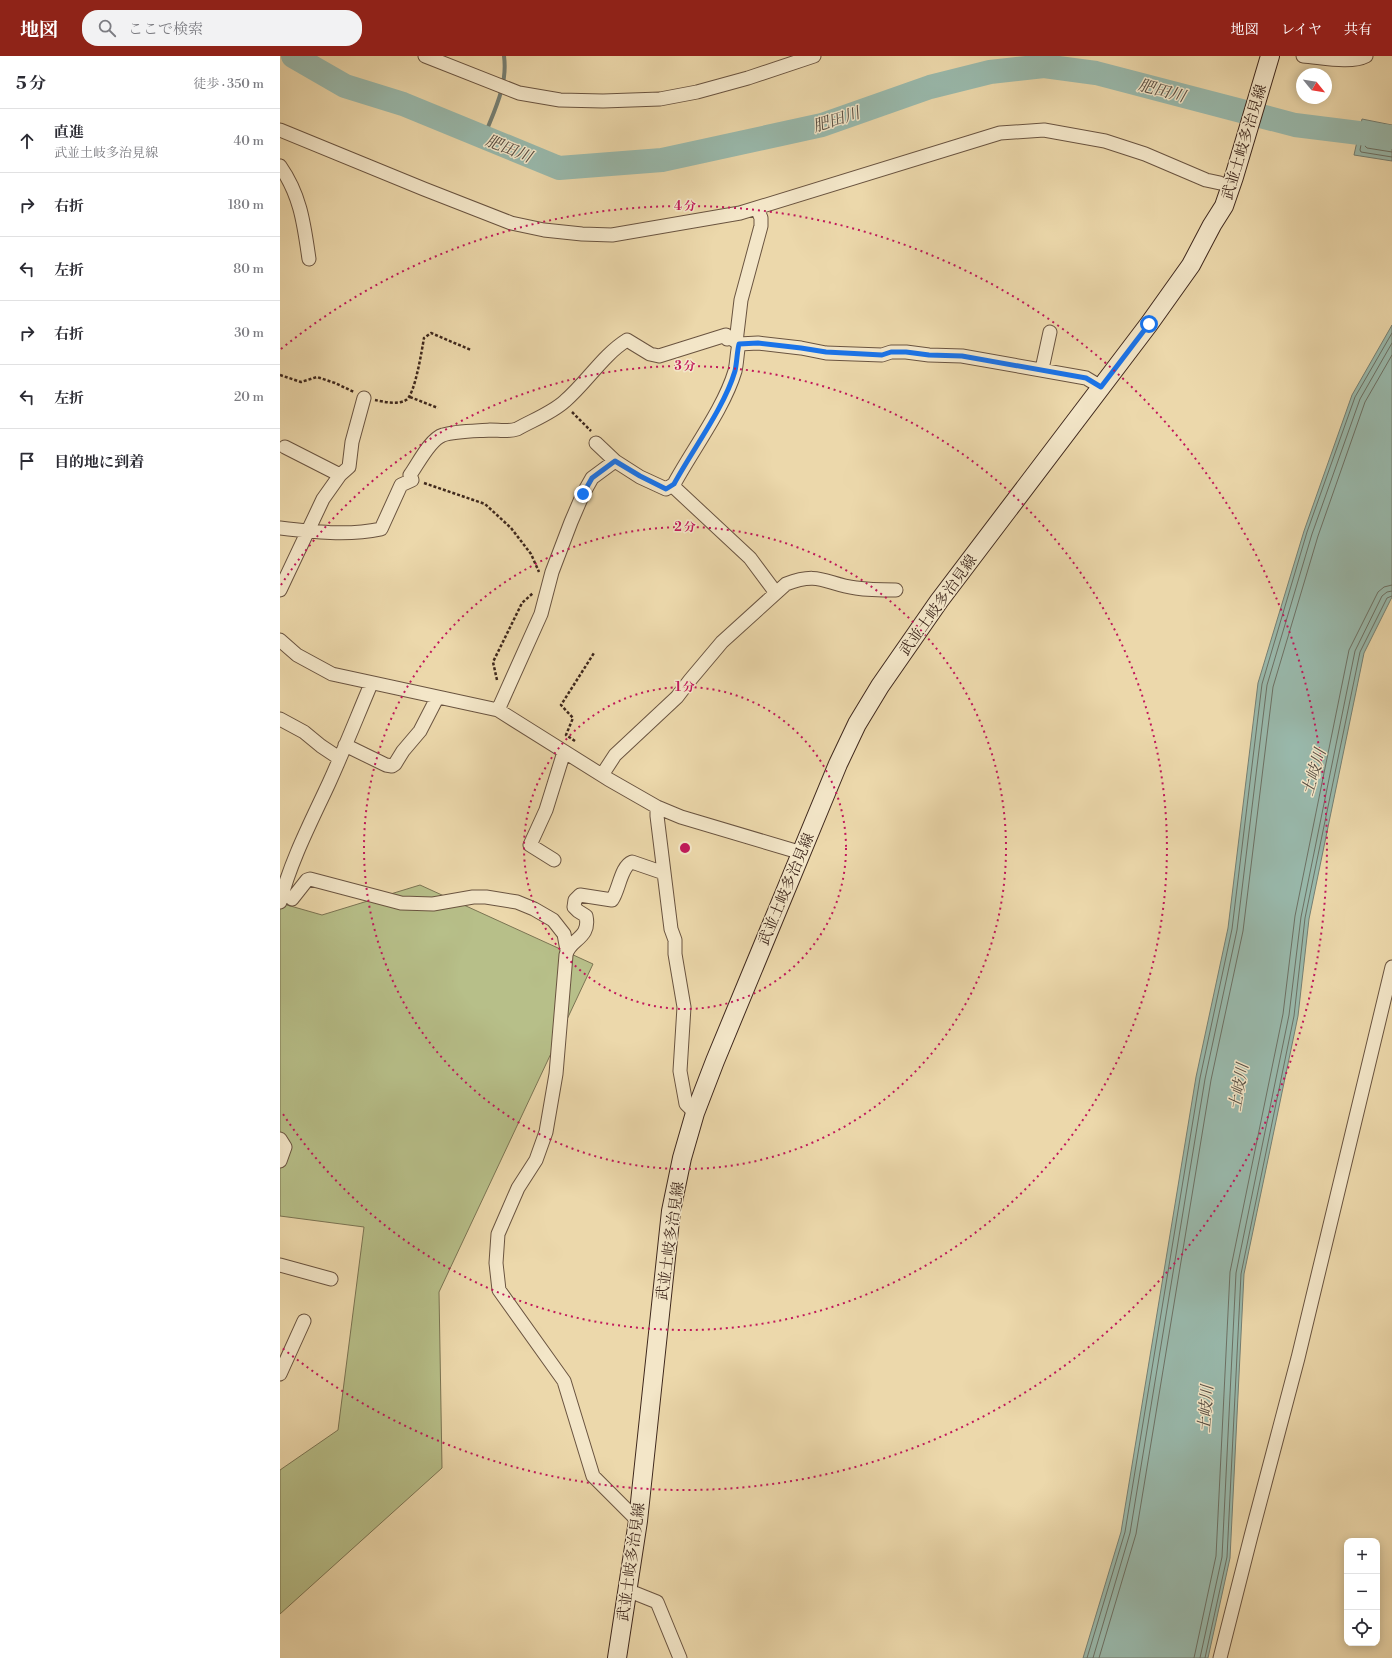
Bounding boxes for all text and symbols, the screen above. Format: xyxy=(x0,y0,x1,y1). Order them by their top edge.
search box xyxy=(82,10,362,46)
icon: search xyxy=(96,17,118,39)
text: 地図 xyxy=(20,18,58,42)
text: ここで検索 xyxy=(128,20,203,39)
text: 地図 xyxy=(1231,21,1259,39)
text: レイヤ xyxy=(1281,21,1322,39)
text: 共有 xyxy=(1344,21,1372,39)
north arrow xyxy=(1296,68,1332,104)
text: 5 分 xyxy=(16,73,46,95)
water label: 肥田川 xyxy=(1136,75,1189,107)
text: 徒歩 · 350 m xyxy=(193,76,264,92)
street label: 武並土岐多治見線 xyxy=(1218,82,1271,202)
water label: 肥田川 xyxy=(810,102,864,137)
text: 直進 xyxy=(54,123,84,142)
icon: ahead xyxy=(16,130,38,152)
water label: 肥田川 xyxy=(483,131,536,168)
text: 40 m xyxy=(234,133,264,149)
text: 武並土岐多治見線 xyxy=(54,145,158,161)
icon: right xyxy=(16,194,38,216)
text: 右折 xyxy=(54,197,84,216)
text: 180 m xyxy=(228,197,264,213)
text: 4 分 xyxy=(674,199,696,214)
icon: left xyxy=(16,258,38,280)
text: 左折 xyxy=(54,261,84,280)
text: 80 m xyxy=(233,261,264,277)
route start xyxy=(1140,315,1158,333)
icon: right xyxy=(16,322,38,344)
text: 右折 xyxy=(54,325,84,344)
text: 30 m xyxy=(234,325,264,341)
text: 3 分 xyxy=(674,359,696,374)
icon: left xyxy=(16,386,38,408)
text: 左折 xyxy=(54,389,84,408)
text: 20 m xyxy=(234,389,264,405)
icon: arrive xyxy=(16,450,38,472)
text: 目的地に到着 xyxy=(54,453,144,472)
route end xyxy=(574,485,592,503)
text: 2 分 xyxy=(674,520,696,535)
street label: 武並土岐多治見線 xyxy=(895,551,981,659)
text: 1 分 xyxy=(675,680,695,695)
water label: 土岐川 xyxy=(1297,745,1331,798)
street label: 武並土岐多治見線 xyxy=(754,830,819,948)
centre of rings xyxy=(678,841,692,855)
water label: 土岐川 xyxy=(1225,1060,1253,1113)
street label: 武並土岐多治見線 xyxy=(653,1180,688,1302)
water label: 土岐川 xyxy=(1194,1382,1218,1434)
street label: 武並土岐多治見線 xyxy=(614,1501,649,1623)
map controls xyxy=(1344,1538,1380,1646)
button: + xyxy=(1344,1538,1380,1574)
button: − xyxy=(1344,1574,1380,1610)
button: locate xyxy=(1344,1610,1380,1646)

